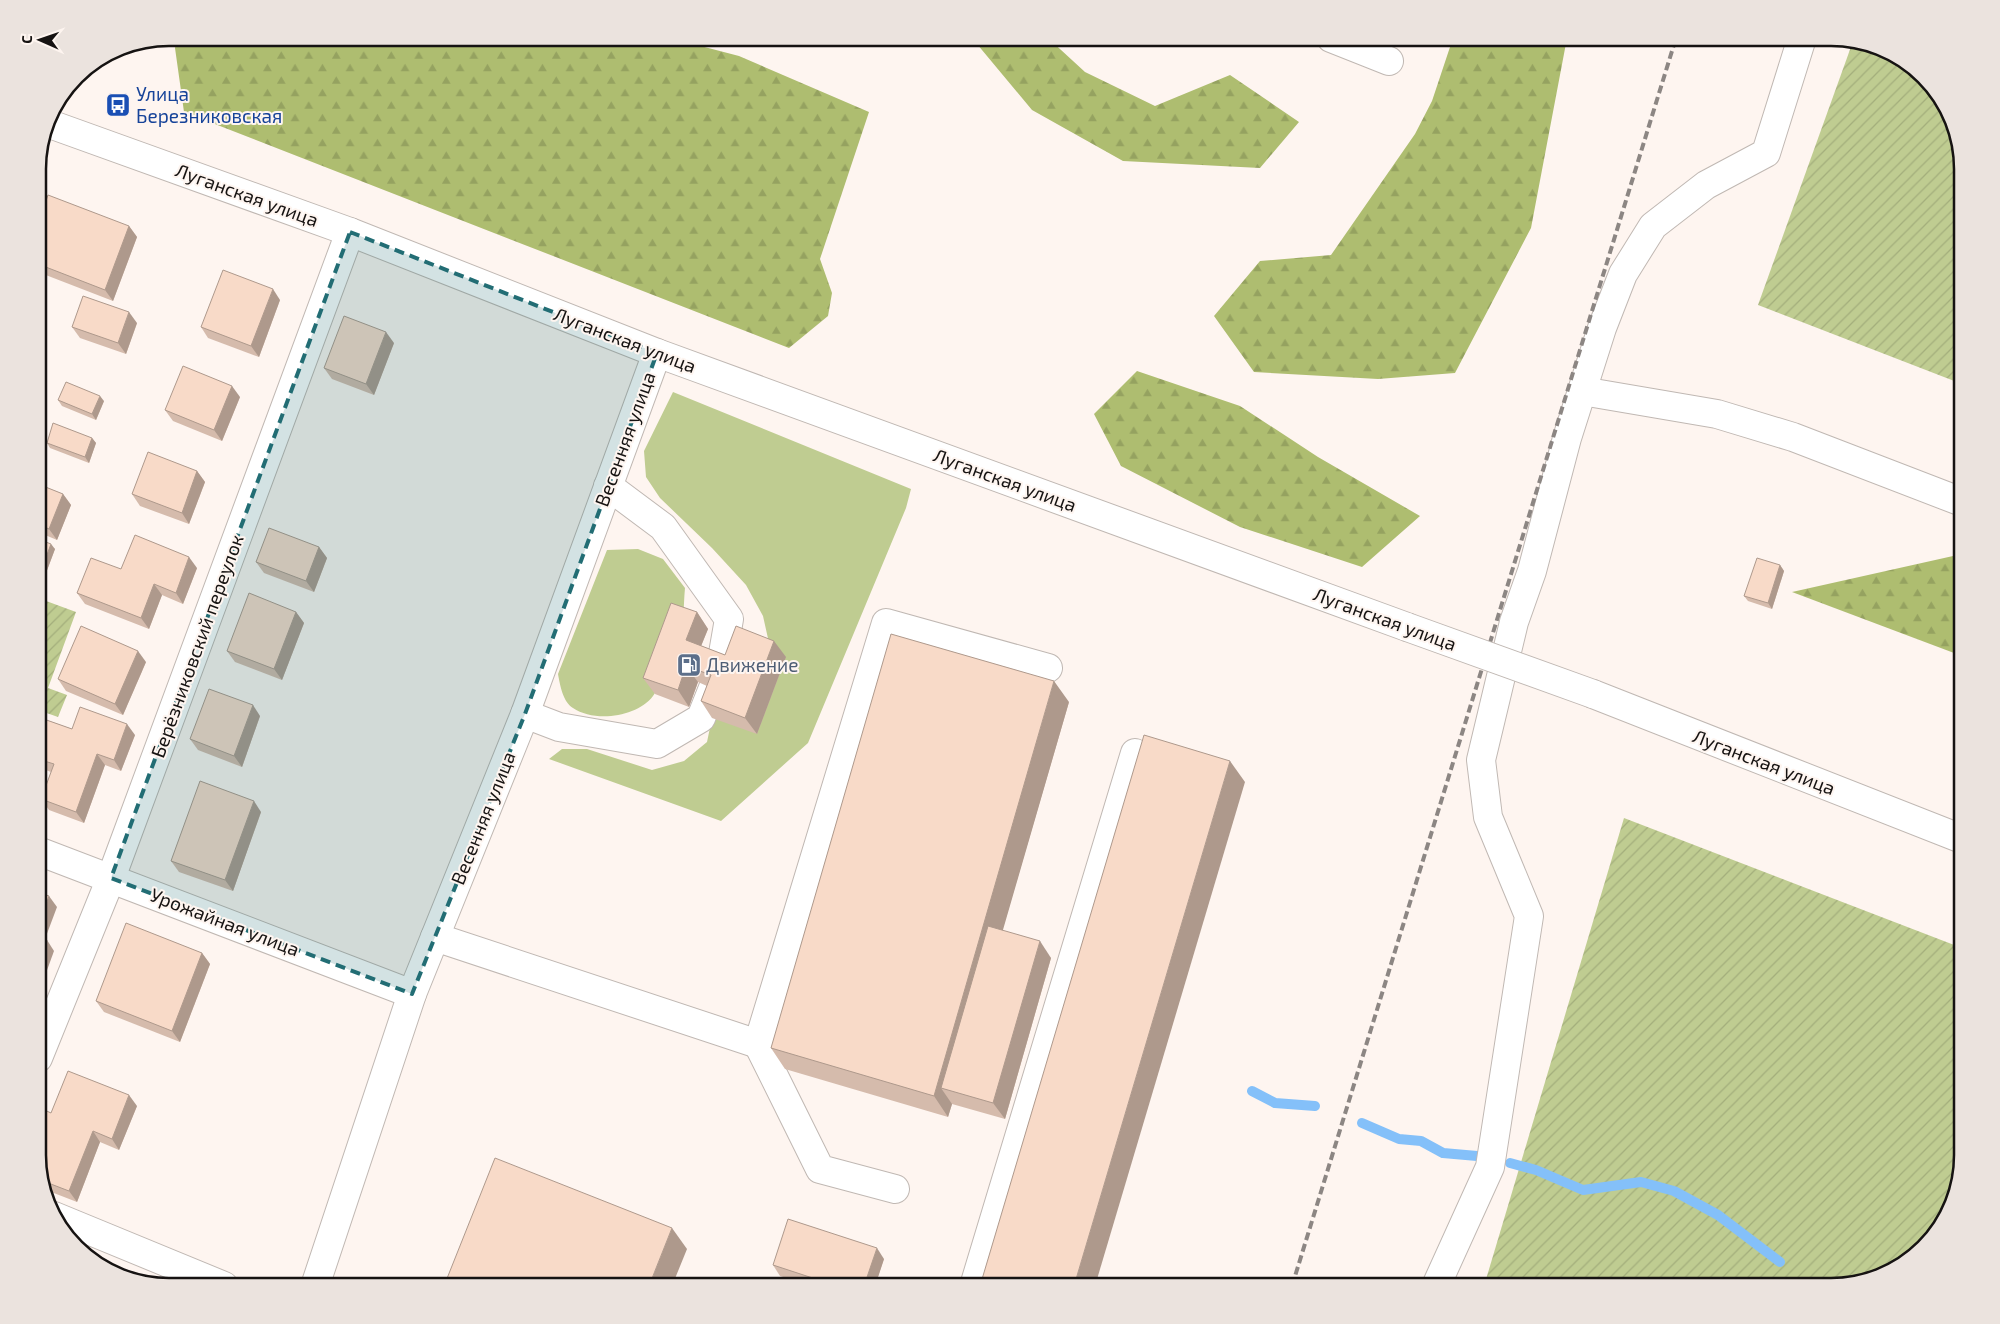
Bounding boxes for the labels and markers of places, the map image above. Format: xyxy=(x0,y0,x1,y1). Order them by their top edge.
place label: Улица Березниковская xyxy=(136,82,282,127)
bus stop icon: Улица Березниковская xyxy=(105,92,131,118)
fuel station icon: Движение xyxy=(676,652,702,678)
place label: Движение xyxy=(706,653,799,676)

